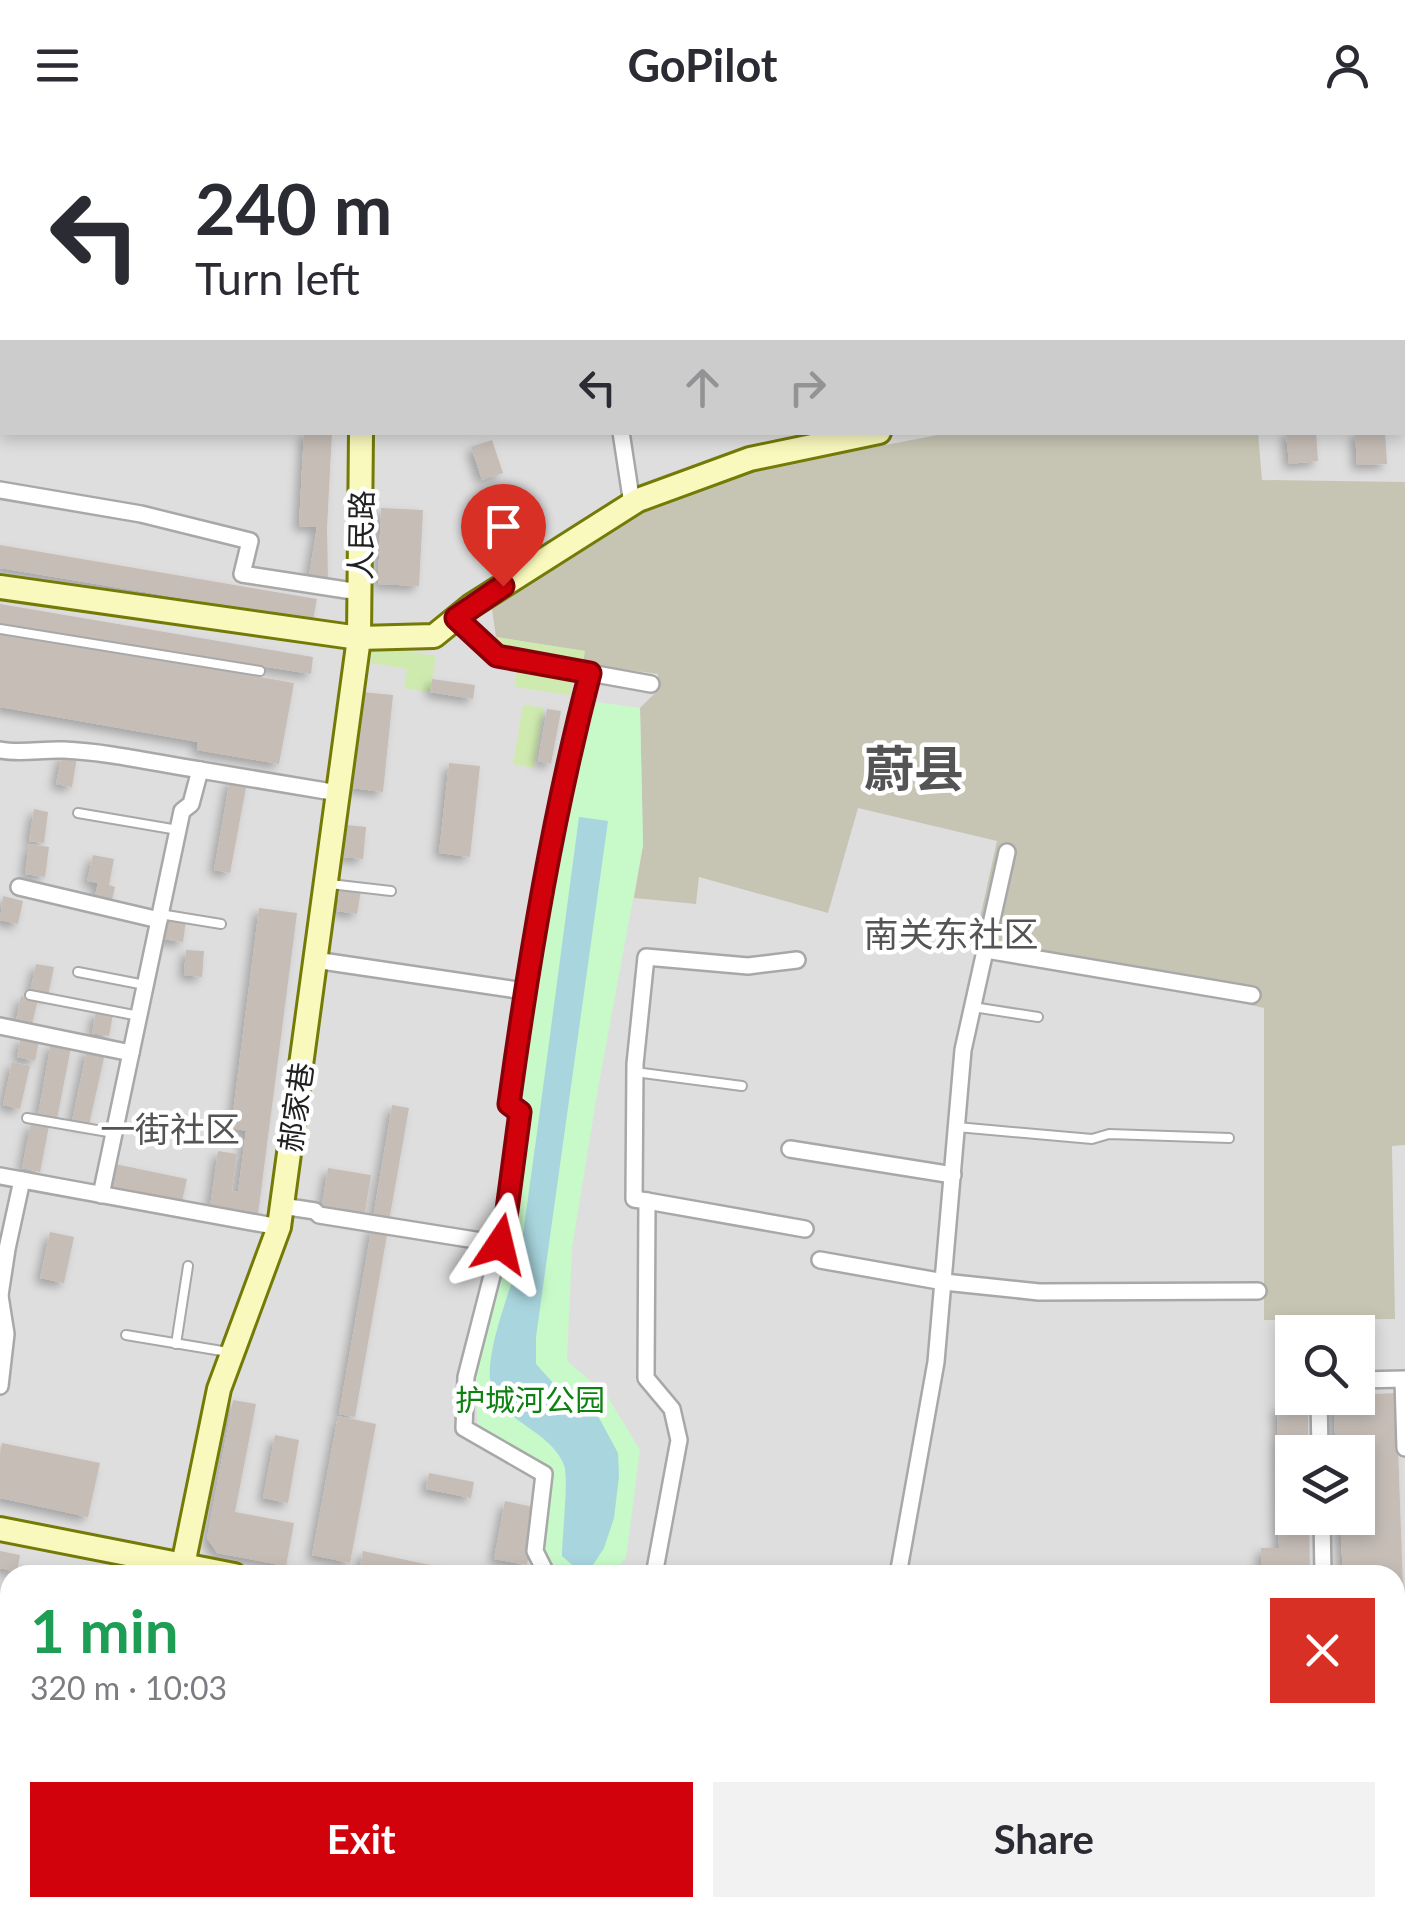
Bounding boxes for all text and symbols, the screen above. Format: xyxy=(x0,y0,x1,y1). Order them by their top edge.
icon: menu xyxy=(30,38,85,93)
text: GoPilot xyxy=(627,38,778,92)
icon: person xyxy=(1320,38,1375,93)
text: 240 m xyxy=(195,166,392,250)
icon: left xyxy=(30,170,160,300)
text: Turn left xyxy=(195,251,360,305)
icon: left xyxy=(570,360,625,415)
icon: ahead xyxy=(675,360,730,415)
icon: right xyxy=(780,360,835,415)
pin xyxy=(461,484,546,587)
street label: 人民路 xyxy=(341,490,379,580)
icon: arrive xyxy=(476,499,531,554)
district label: 蔚县 xyxy=(864,738,964,798)
district label: 南关东社区 xyxy=(863,912,1039,954)
street label: 郝家巷 xyxy=(271,1060,319,1154)
district label: 一街社区 xyxy=(100,1107,240,1149)
position arrow xyxy=(448,1192,552,1296)
map controls xyxy=(1275,1315,1375,1535)
button: search xyxy=(1275,1315,1375,1415)
park label: 护城河公园 xyxy=(455,1381,605,1417)
button: layers xyxy=(1275,1435,1375,1535)
text: 1 min xyxy=(30,1594,179,1666)
button: close xyxy=(1270,1598,1375,1703)
text: 320 m · 10:03 xyxy=(30,1668,227,1707)
button: Exit xyxy=(30,1782,693,1897)
button: Share xyxy=(713,1782,1375,1897)

